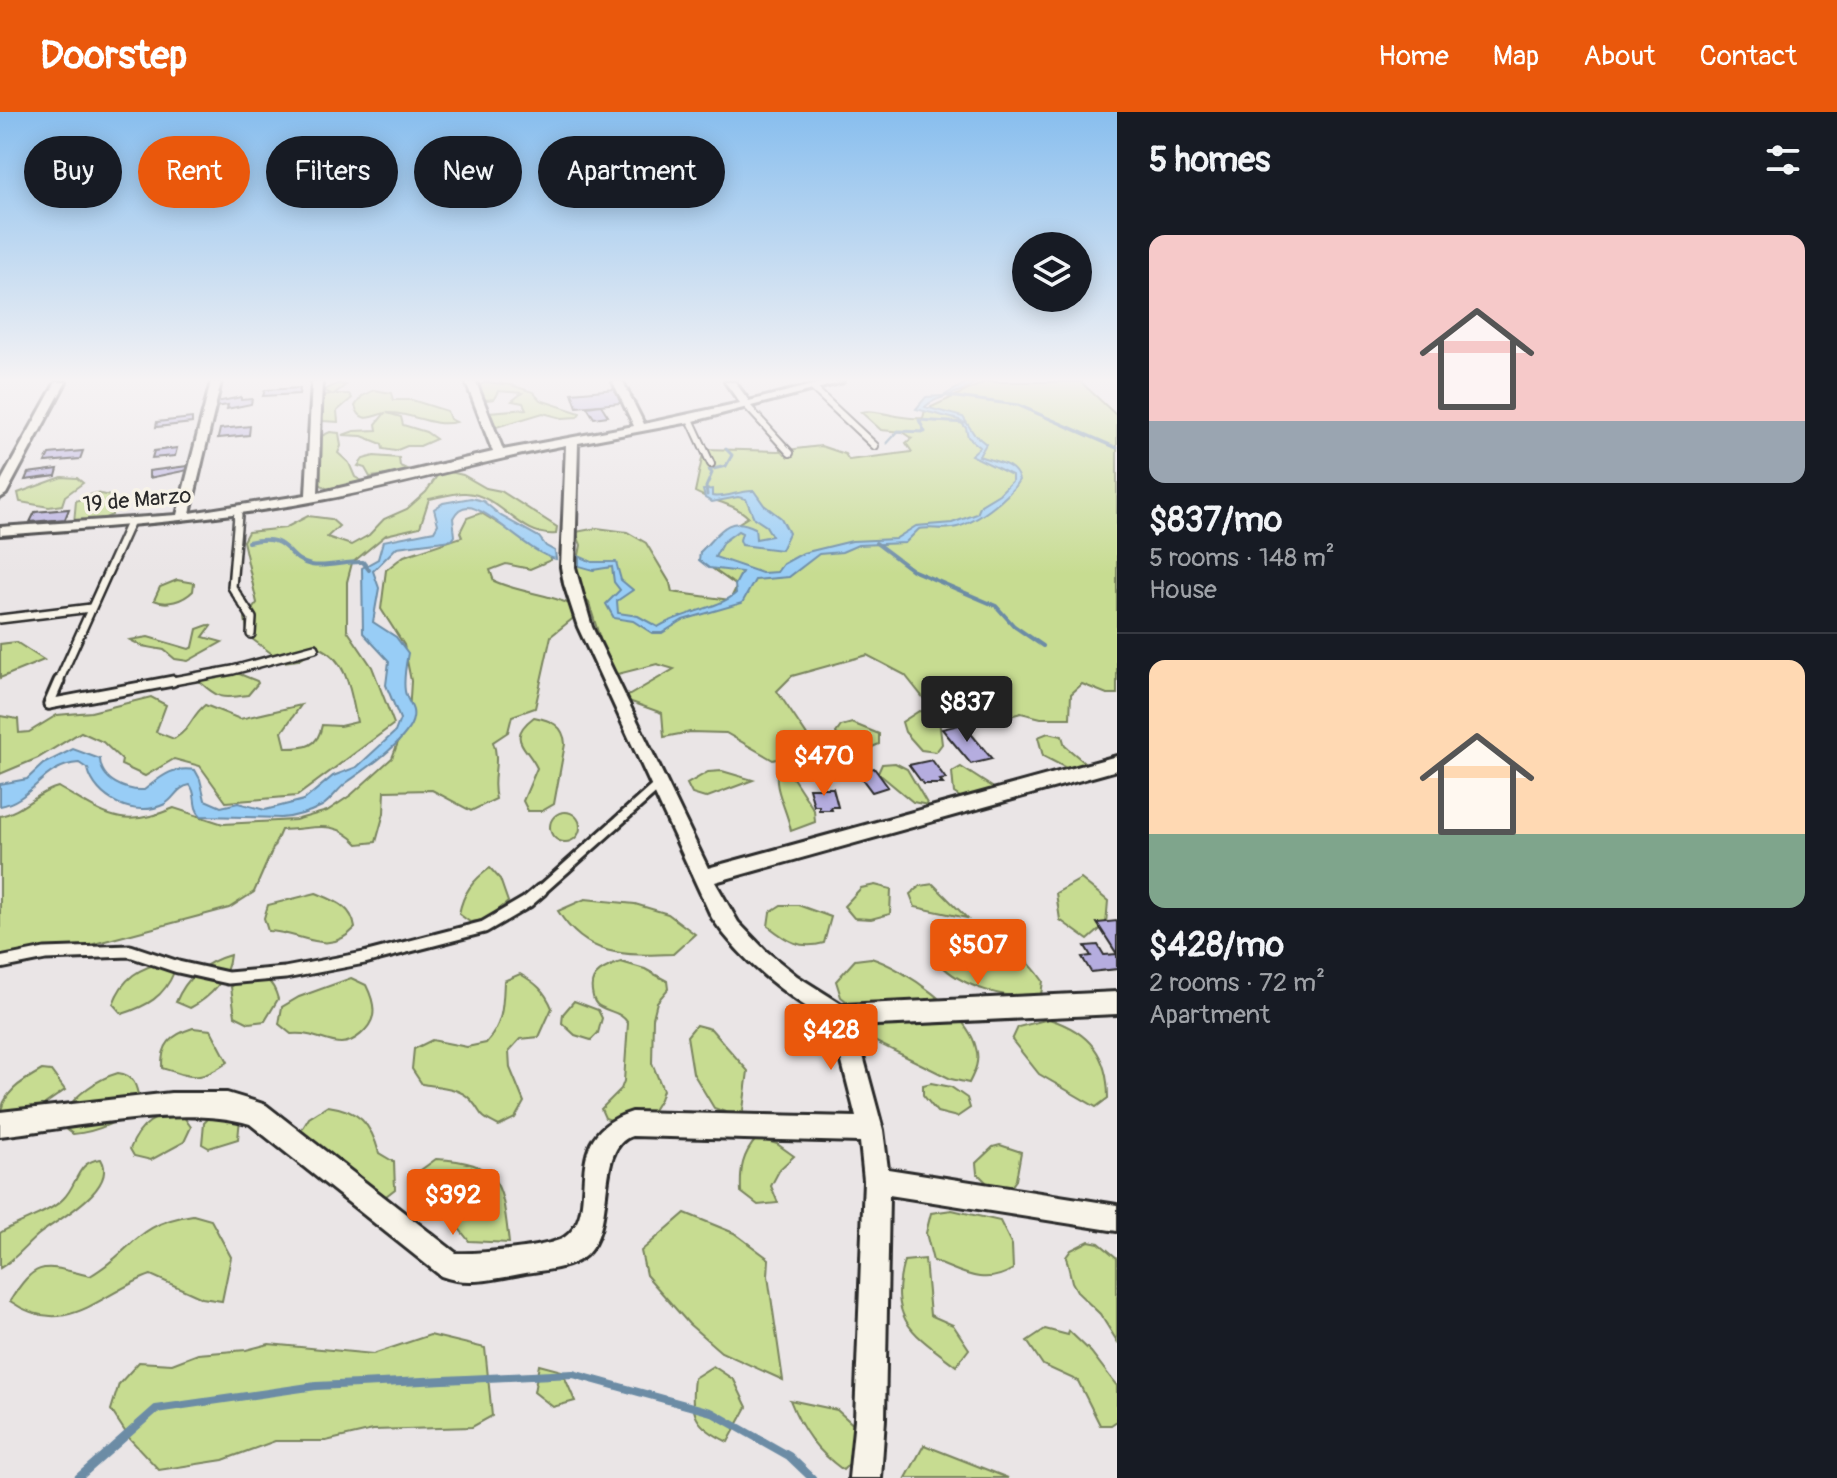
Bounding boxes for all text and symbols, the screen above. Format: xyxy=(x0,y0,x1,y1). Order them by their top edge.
text: Doorstep xyxy=(40,32,187,80)
text: Home xyxy=(1378,39,1449,74)
text: Map xyxy=(1493,39,1539,74)
text: About xyxy=(1583,39,1656,74)
text: Contact xyxy=(1700,39,1797,74)
chip: Buy xyxy=(24,136,122,208)
chip: Rent xyxy=(138,136,250,208)
chip: Filters xyxy=(266,136,398,208)
chip: New xyxy=(414,136,522,208)
chip: Apartment xyxy=(538,136,725,208)
icon: filters xyxy=(1761,138,1805,182)
text: 5 homes xyxy=(1149,139,1270,182)
map controls xyxy=(1012,232,1092,312)
button: layers xyxy=(1012,232,1092,312)
icon: home xyxy=(1405,287,1549,431)
street label: 19 de Marzo xyxy=(82,481,192,519)
text: $837/mo xyxy=(1149,499,1282,542)
text: 5 rooms · 148 m² xyxy=(1149,542,1335,574)
text: House xyxy=(1149,574,1217,606)
pin: $837 xyxy=(920,676,1014,744)
text: $837 xyxy=(939,686,995,718)
icon: home xyxy=(1405,712,1549,856)
pin: $470 xyxy=(777,730,871,798)
text: $470 xyxy=(794,740,854,772)
pin: $507 xyxy=(931,919,1025,987)
text: $428/mo xyxy=(1149,924,1284,967)
text: $507 xyxy=(948,929,1008,961)
text: 2 rooms · 72 m² xyxy=(1149,967,1325,999)
text: Apartment xyxy=(1149,999,1270,1031)
pin: $428 xyxy=(784,1004,878,1072)
text: $428 xyxy=(803,1014,859,1046)
pin: $392 xyxy=(406,1169,500,1237)
text: $392 xyxy=(425,1179,481,1211)

